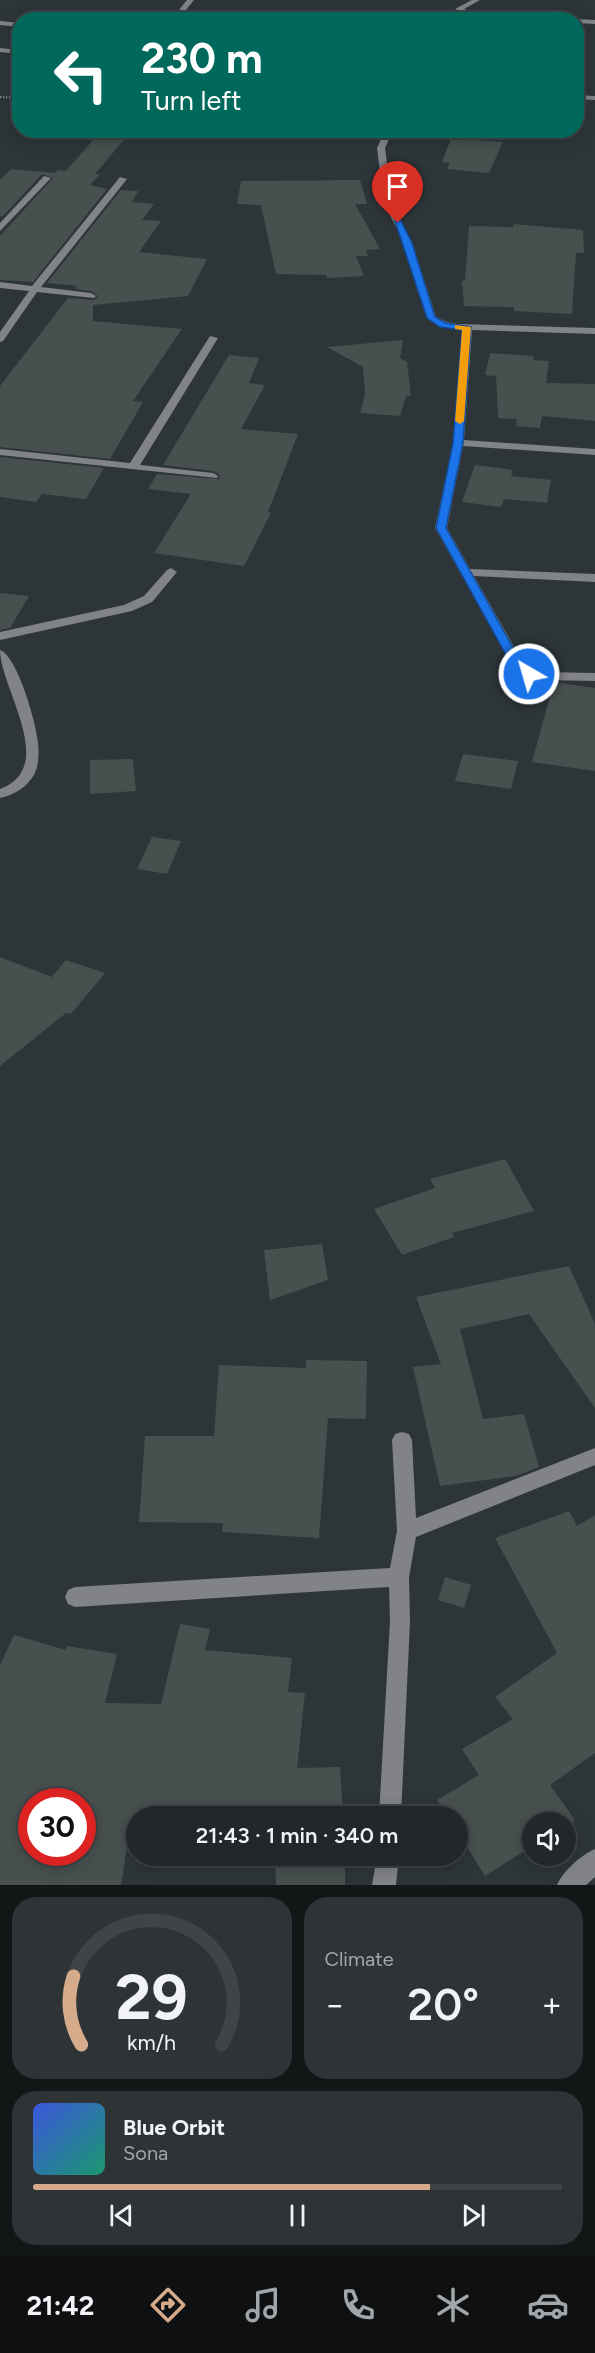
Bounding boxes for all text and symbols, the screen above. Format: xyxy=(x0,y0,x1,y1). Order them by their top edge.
text: 230 m xyxy=(141,33,263,84)
icon: left xyxy=(42,36,120,114)
text: Turn left xyxy=(141,84,241,117)
pin xyxy=(372,161,423,223)
icon: arrive xyxy=(381,170,414,203)
position arrow xyxy=(497,642,561,706)
speed limit sign: 30 xyxy=(18,1788,96,1866)
map controls xyxy=(522,1812,576,1866)
button: sound xyxy=(522,1812,576,1866)
text: 21:43 · 1 min · 340 m xyxy=(196,1822,398,1849)
text: Climate xyxy=(325,1947,394,1971)
text: 29 xyxy=(116,1960,188,2035)
text: 20° xyxy=(407,1977,479,2031)
text: − xyxy=(325,1985,345,2024)
text: + xyxy=(541,1985,562,2024)
text: km/h xyxy=(127,2030,176,2055)
text: Blue Orbit xyxy=(123,2114,225,2141)
text: Sona xyxy=(123,2141,168,2165)
icon: previous xyxy=(105,2199,138,2232)
icon: pause xyxy=(281,2199,314,2232)
icon: next xyxy=(457,2199,490,2232)
icon: directions xyxy=(147,2284,189,2326)
icon: music xyxy=(242,2284,284,2326)
icon: phone xyxy=(337,2284,379,2326)
icon: climate xyxy=(432,2284,474,2326)
icon: car xyxy=(527,2284,569,2326)
text: 21:42 xyxy=(26,2289,94,2322)

